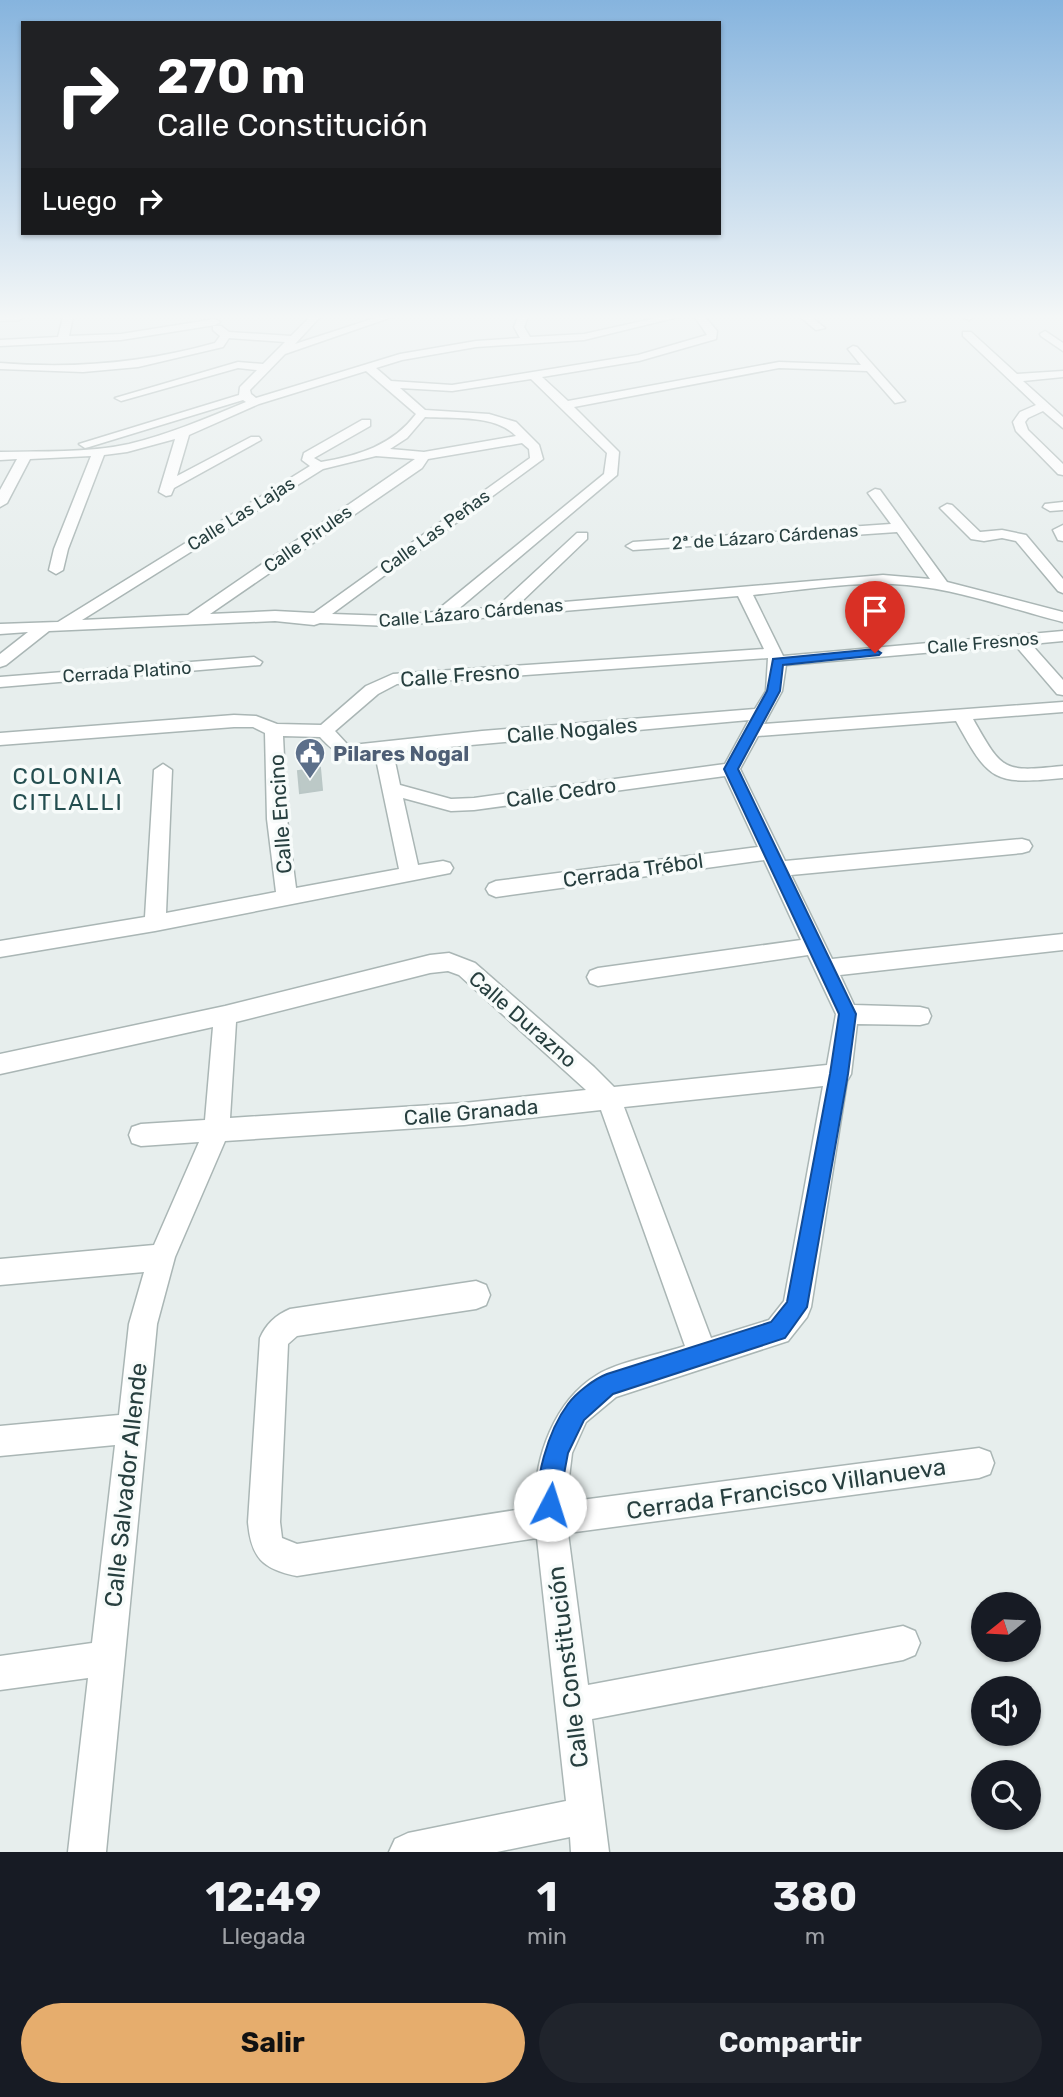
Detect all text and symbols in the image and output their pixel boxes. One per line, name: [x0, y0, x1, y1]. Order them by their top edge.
text: 270 m: [157, 47, 306, 105]
icon: right: [42, 49, 133, 140]
text: Calle Constitución: [157, 106, 428, 144]
icon: right: [131, 182, 169, 220]
text: Luego: [42, 186, 117, 217]
street label: Calle Las Lajas: [183, 472, 299, 556]
street label: Calle Las Peñas: [376, 485, 494, 579]
street label: Calle Pirules: [260, 501, 356, 577]
street label: 2ª de Lázaro Cárdenas: [671, 520, 859, 554]
pin: [845, 581, 905, 653]
icon: arrive: [856, 592, 894, 630]
street label: Calle Lázaro Cárdenas: [378, 594, 564, 632]
street label: Calle Fresnos: [926, 627, 1040, 659]
street label: Cerrada Platino: [62, 657, 192, 687]
street label: Calle Fresno: [399, 658, 521, 692]
street label: Calle Nogales: [506, 712, 638, 748]
public building icon: Pilares Nogal: [293, 736, 327, 780]
place label: Pilares Nogal: [333, 741, 469, 766]
street label: Calle Encino: [263, 753, 297, 875]
district label: COLONIA CITLALLI: [12, 762, 124, 816]
street label: Calle Cedro: [504, 772, 618, 812]
street label: Cerrada Trébol: [561, 848, 705, 892]
street label: Calle Durazno: [464, 965, 582, 1073]
street label: Calle Granada: [403, 1094, 539, 1130]
street label: Calle Salvador Allende: [99, 1361, 153, 1609]
street label: Cerrada Francisco Villanueva: [624, 1453, 948, 1525]
position arrow: [513, 1468, 587, 1542]
street label: Calle Constitución: [542, 1564, 594, 1770]
north arrow: [971, 1592, 1041, 1662]
map controls: [971, 1592, 1041, 1830]
button: sound: [971, 1676, 1041, 1746]
button: search: [971, 1760, 1041, 1830]
text: 12:49: [206, 1872, 322, 1922]
text: 1: [537, 1872, 558, 1922]
text: 380: [773, 1872, 857, 1922]
text: Llegada: [221, 1922, 306, 1950]
text: min: [527, 1922, 567, 1950]
text: m: [805, 1922, 825, 1950]
button: Salir: [21, 2003, 525, 2083]
button: Compartir: [539, 2003, 1042, 2083]

